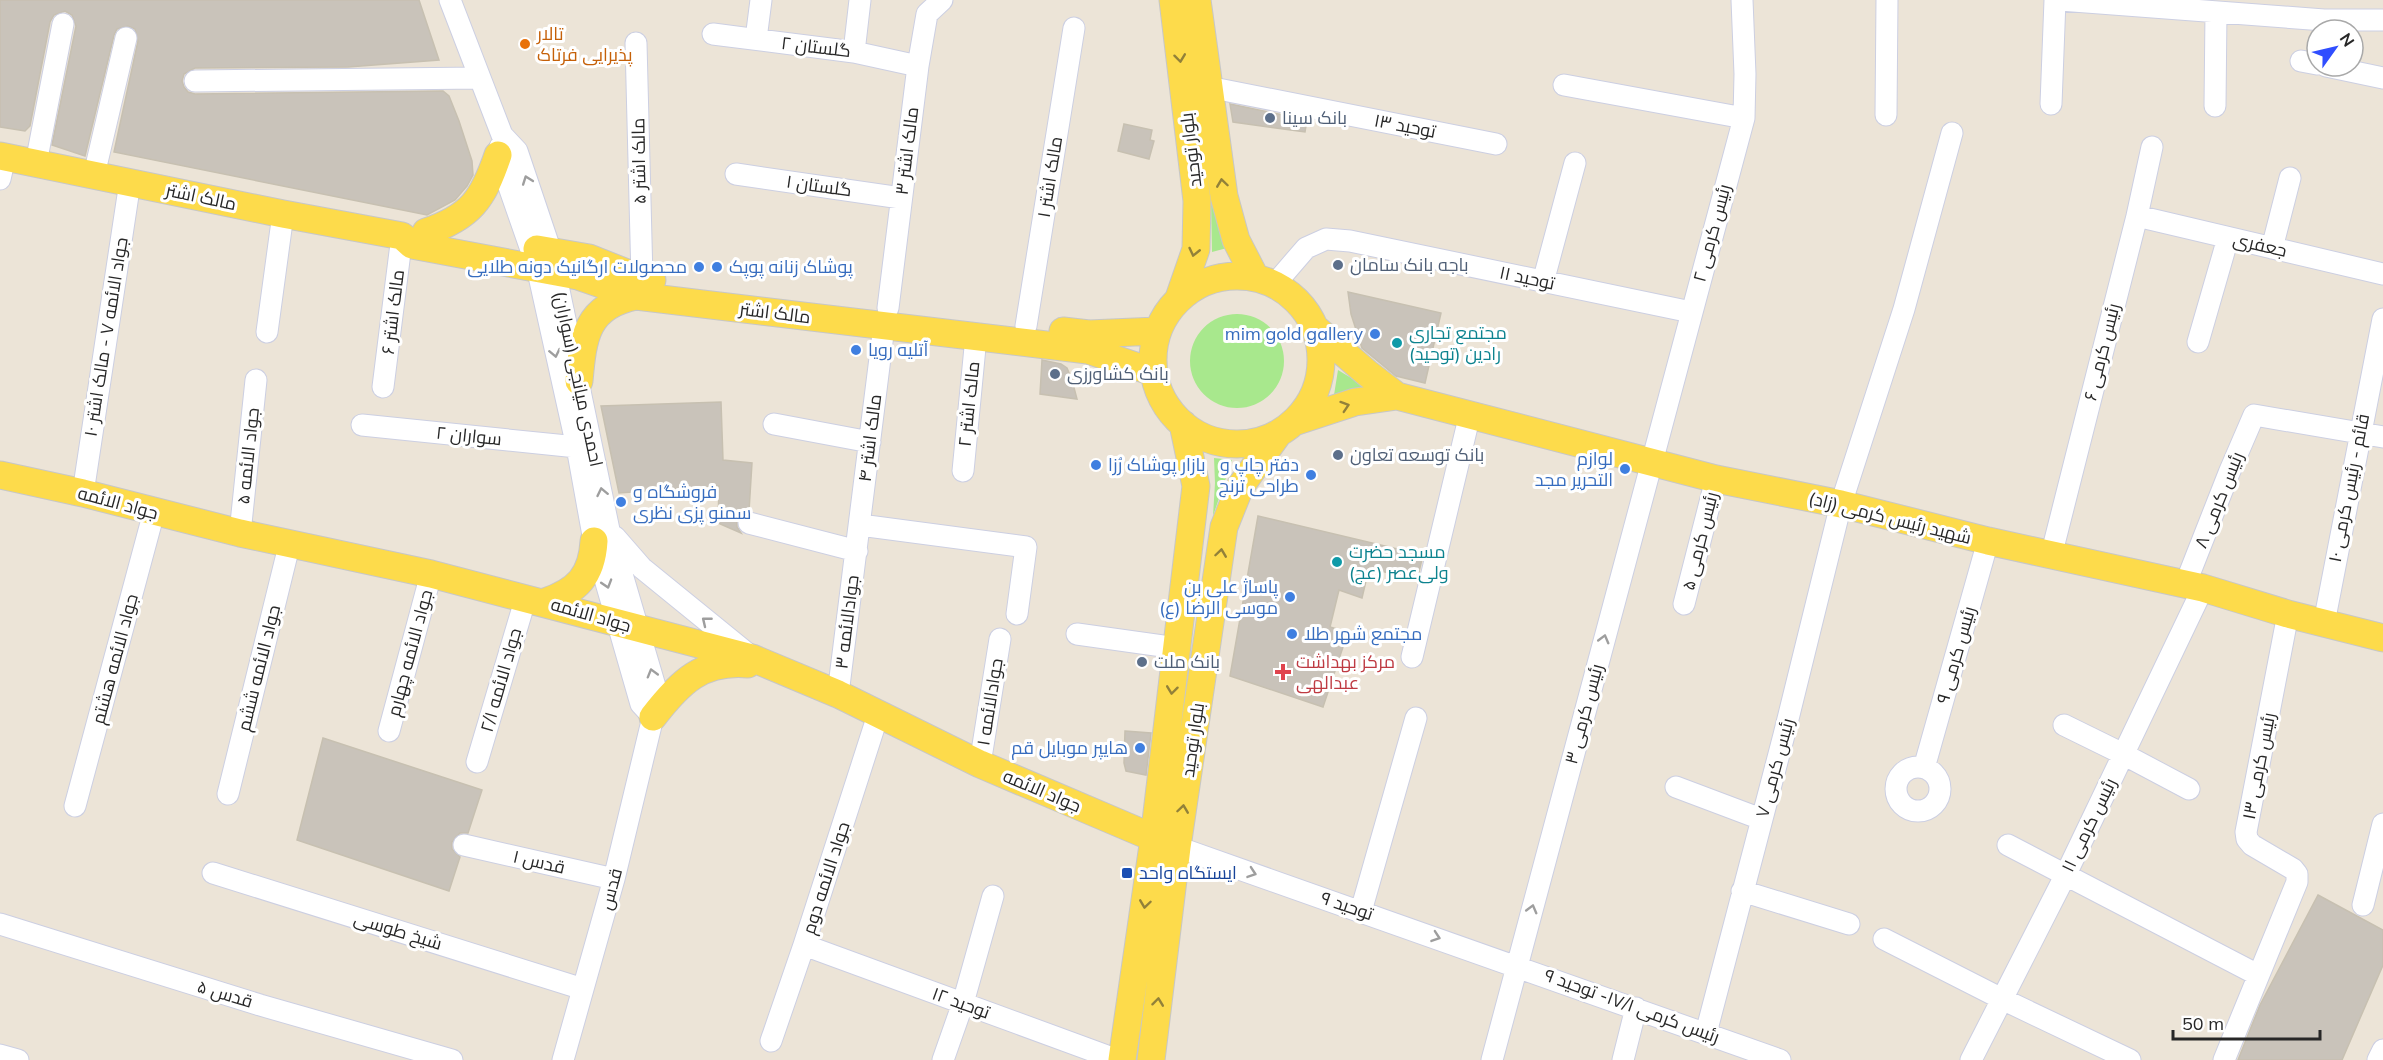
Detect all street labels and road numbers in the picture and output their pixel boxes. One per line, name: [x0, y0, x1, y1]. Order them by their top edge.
street label: گلستان ۲: [780, 31, 852, 62]
street label: مالک اشتر ۳: [890, 106, 923, 196]
street label: توحید ۱۳: [1372, 108, 1438, 143]
street label: بلوار توحید: [1175, 111, 1206, 189]
street label: مالک اشتر ۵: [626, 118, 651, 204]
street label: مالک اشتر ۱: [1032, 135, 1067, 219]
street label: گلستان ۱: [785, 170, 853, 201]
street label: مالک اشتر: [163, 178, 239, 215]
street label: رئیس کرمی ۲: [1687, 181, 1736, 284]
street label: جعفری: [2231, 227, 2289, 262]
street label: جواد الائمه ۷ - مالک اشتر ۱۰: [78, 235, 133, 438]
street label: توحید ۱۱: [1497, 260, 1557, 295]
street label: مالک اشتر ۶: [376, 268, 409, 356]
street label: احمدی میانجی (سواران): [549, 289, 608, 469]
street label: مالک اشتر: [737, 297, 812, 328]
street label: رئیس کرمی ۶: [2078, 301, 2125, 403]
street label: مالک اشتر ۲: [953, 360, 984, 448]
street label: مالک اشتر ۴: [853, 393, 886, 483]
street label: جواد الائمه ۵: [231, 407, 264, 505]
street label: قائم - رئیس کرمی ۱۰: [2323, 412, 2375, 564]
street label: سواران ۲: [435, 421, 503, 450]
street label: رئیس کرمی ۸: [2189, 448, 2248, 551]
street label: جواد الائمه: [75, 481, 161, 524]
street label: شهید رئیس کرمی (زاد): [1806, 486, 1974, 549]
street label: رئیس کرمی ۵: [1676, 489, 1723, 592]
street label: جوادالائمه ۳: [829, 574, 864, 670]
street label: جواد الائمه چهارم: [382, 587, 438, 719]
street label: جواد الائمه هشتم: [86, 591, 144, 727]
street label: جواد الائمه: [548, 592, 634, 637]
street label: جواد الائمه ششم: [232, 602, 286, 734]
street label: رئیس کرمی ۹: [1931, 604, 1980, 706]
street label: جواد الائمه ۲/۱: [475, 625, 526, 735]
street label: جوادالائمه ۱: [971, 657, 1008, 747]
street label: رئیس کرمی ۳: [1559, 661, 1608, 767]
street label: بلوار توحید: [1176, 701, 1209, 779]
street label: رئیس کرمی ۱۳: [2237, 710, 2280, 821]
street label: رئیس کرمی ۷: [1750, 716, 1799, 820]
street label: جواد الائمه: [1000, 764, 1085, 817]
street label: رئیس کرمی ۱۱: [2056, 774, 2121, 876]
street label: جواد الائمه دوم: [797, 819, 855, 937]
street label: قدس ۱: [511, 844, 567, 879]
street label: قدس: [594, 865, 627, 912]
street label: توحید ۹: [1318, 886, 1377, 925]
street label: شیخ طوسی: [351, 906, 445, 956]
street label: رئیس کرمی ۱۷/۱- توحید ۹: [1541, 963, 1723, 1048]
street label: قدس ۵: [195, 974, 256, 1013]
street label: توحید ۱۲: [929, 981, 993, 1024]

